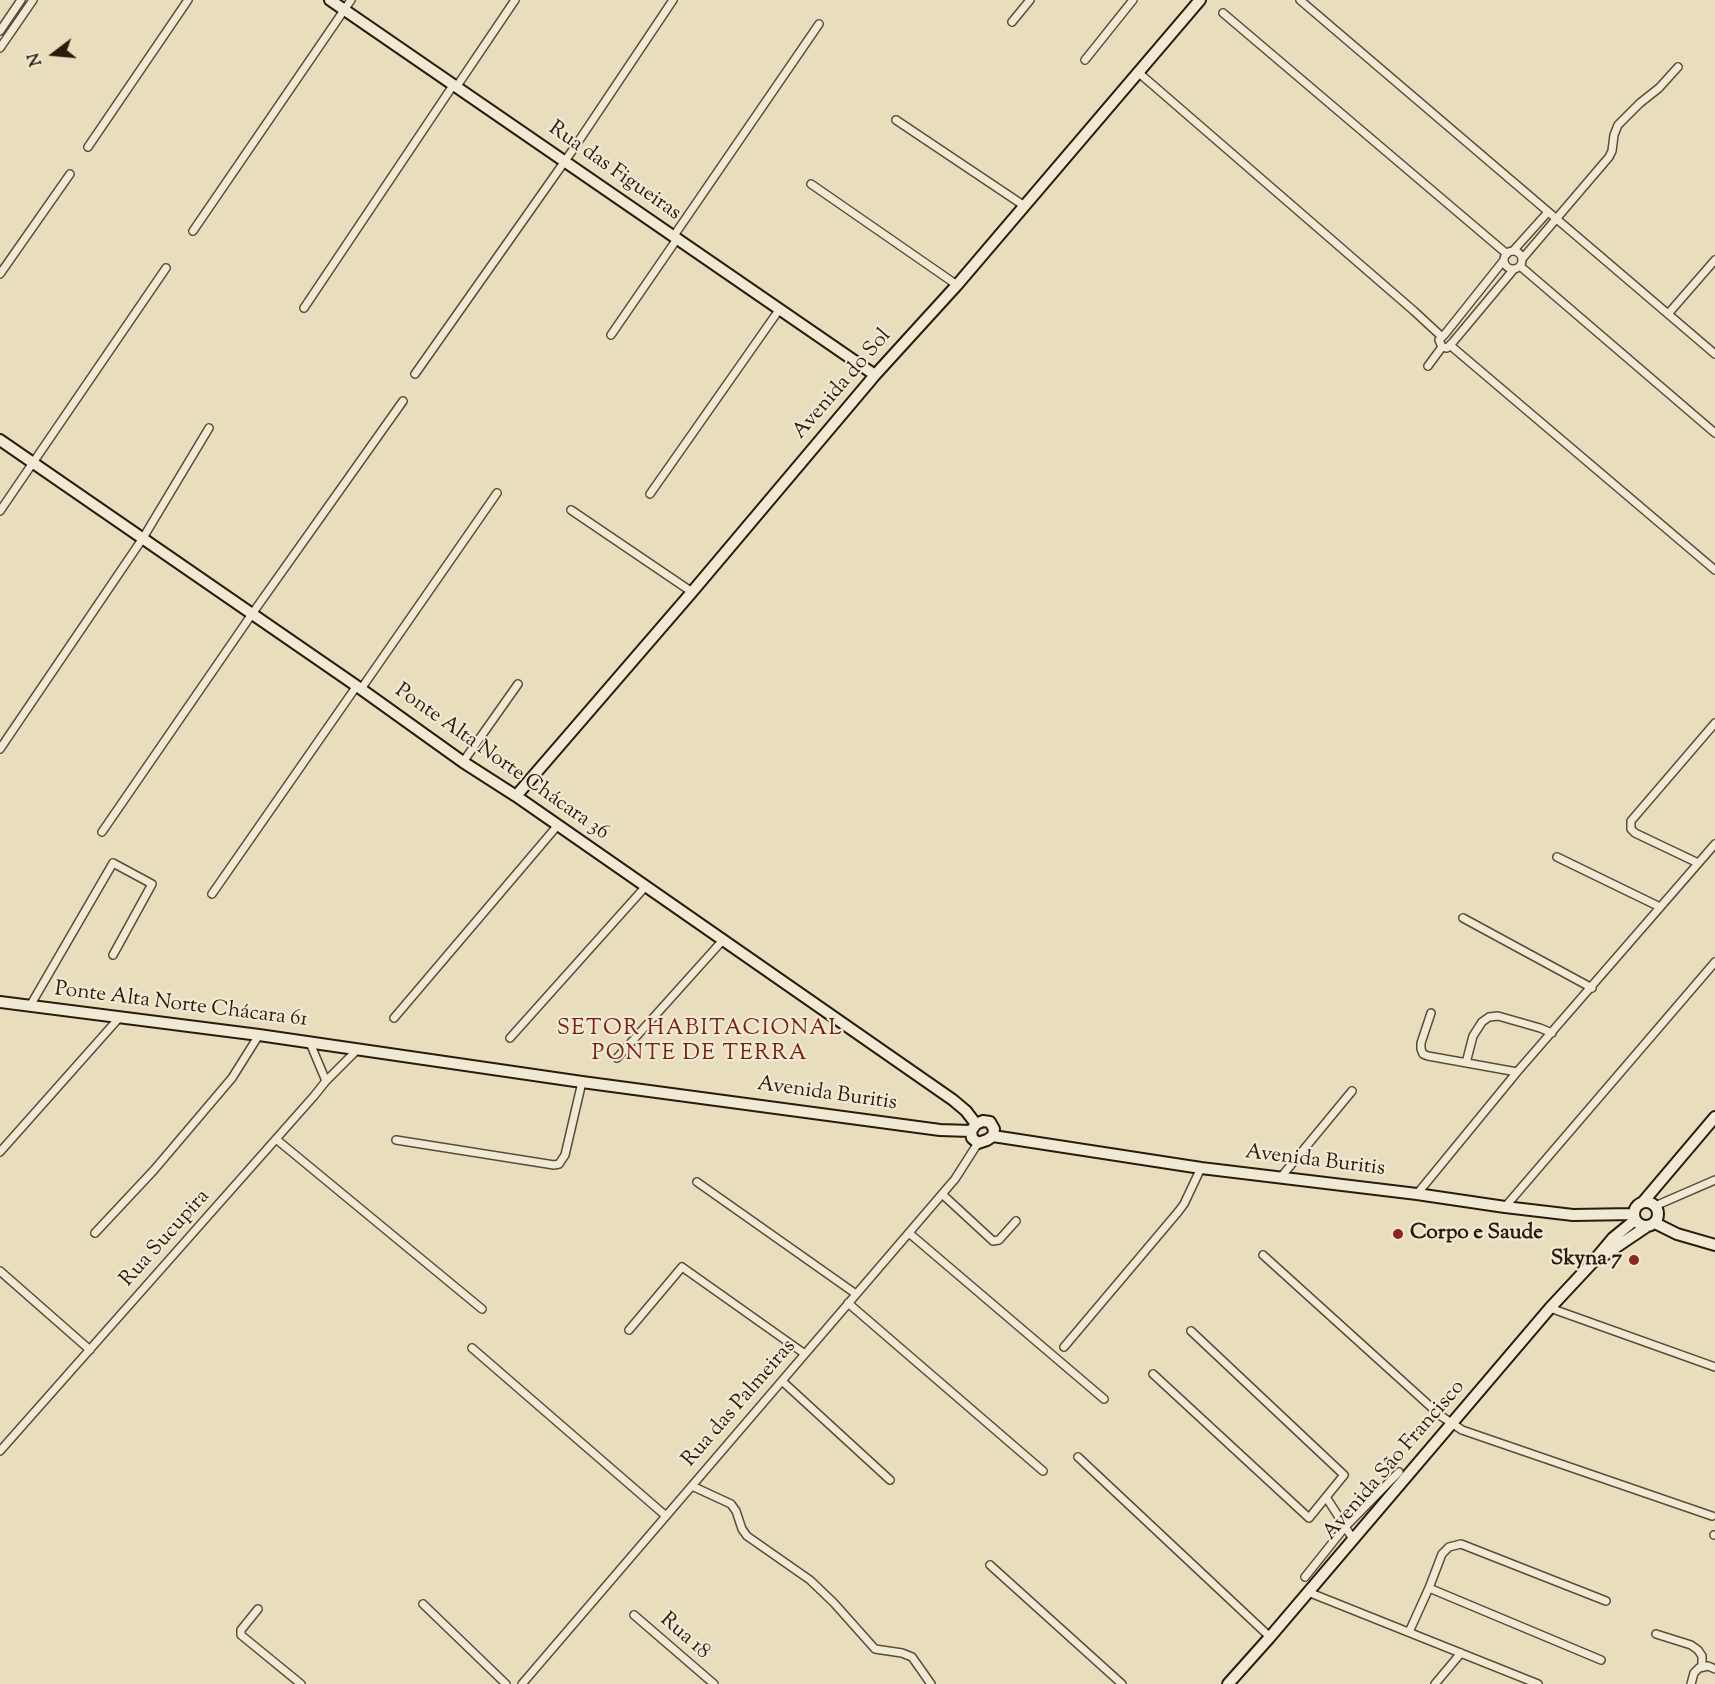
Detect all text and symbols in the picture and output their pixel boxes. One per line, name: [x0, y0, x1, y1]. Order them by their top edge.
north arrow: [24, 24, 84, 84]
text: N: [23, 50, 49, 68]
street label: Rua das Figueiras: [543, 117, 685, 227]
street label: Avenida do Sol: [788, 325, 898, 445]
street label: Ponte Alta Norte Chácara 36: [389, 679, 613, 847]
street label: Ponte Alta Norte Chácara 61: [53, 978, 309, 1034]
district label: SETOR HABITACIONAL PONTE DE TERRA: [557, 1017, 843, 1068]
street label: Avenida Buritis: [756, 1073, 898, 1117]
street label: Avenida Buritis: [1244, 1141, 1386, 1183]
street label: Rua Sucupira: [116, 1185, 216, 1293]
place label: Corpo e Saude: [1410, 1221, 1543, 1247]
marker: Corpo e Saude: [1391, 1227, 1405, 1241]
place label: Skyna 7: [1551, 1247, 1622, 1273]
marker: Skyna 7: [1627, 1253, 1641, 1267]
street label: Rua das Palmeiras: [678, 1335, 802, 1473]
street label: Avenida São Francisco: [1319, 1376, 1471, 1546]
street label: Rua 18: [654, 1608, 714, 1666]

